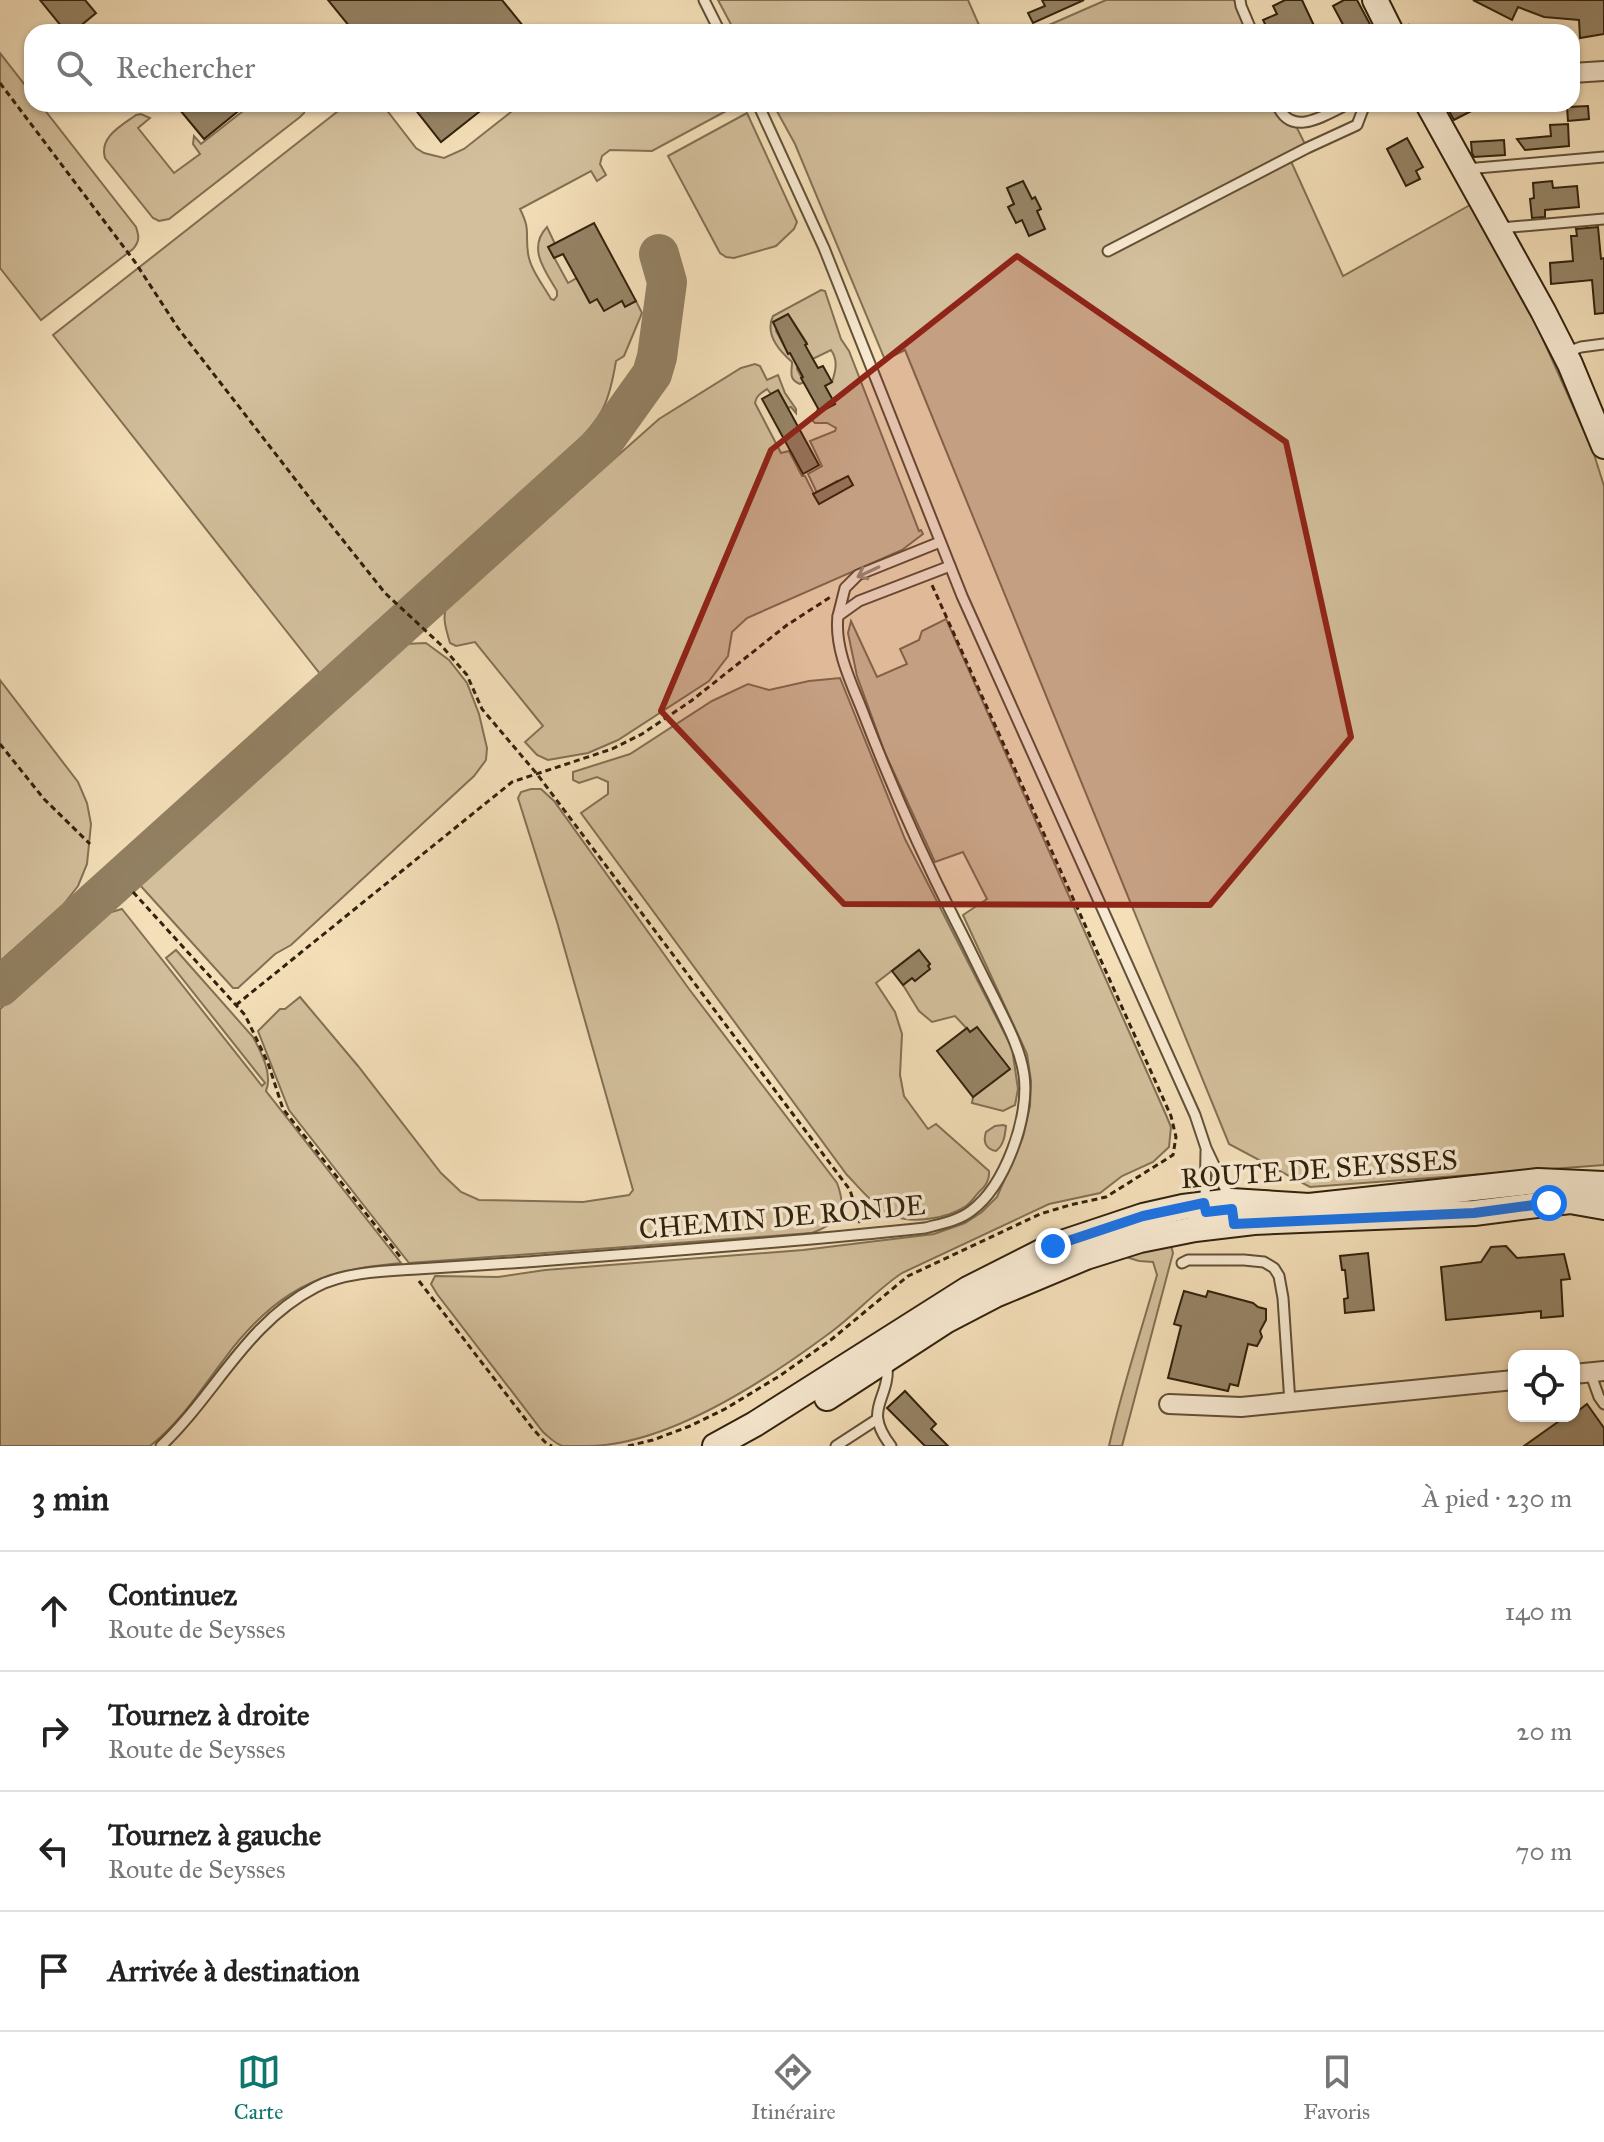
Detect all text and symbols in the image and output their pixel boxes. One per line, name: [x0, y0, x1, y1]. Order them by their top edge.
search box: [24, 24, 1580, 112]
icon: search: [52, 46, 96, 90]
text: Rechercher: [116, 50, 255, 86]
one-way arrow: [857, 565, 881, 580]
street label: ROUTE DE SEYSSES: [1179, 1142, 1459, 1196]
route start: [1531, 1185, 1567, 1221]
street label: CHEMIN DE RONDE: [637, 1187, 927, 1247]
route end: [1035, 1228, 1071, 1264]
map controls: [1508, 1350, 1580, 1422]
button: locate: [1508, 1350, 1580, 1422]
text: 3 min: [32, 1478, 109, 1519]
text: À pied · 230 m: [1422, 1482, 1572, 1514]
text: Continuez: [108, 1577, 237, 1613]
icon: ahead: [32, 1589, 76, 1633]
text: 140 m: [1505, 1595, 1572, 1627]
text: Route de Seysses: [108, 1613, 285, 1645]
text: Tournez à droite: [108, 1697, 310, 1733]
icon: right: [32, 1709, 76, 1753]
text: 20 m: [1517, 1715, 1572, 1747]
text: Route de Seysses: [108, 1733, 285, 1765]
text: Tournez à gauche: [108, 1817, 321, 1853]
icon: left: [32, 1829, 76, 1873]
text: 70 m: [1516, 1835, 1572, 1867]
text: Route de Seysses: [108, 1853, 285, 1885]
icon: arrive: [32, 1949, 76, 1993]
text: Arrivée à destination: [108, 1953, 360, 1989]
tab: Carte: [234, 2050, 283, 2125]
tab: Itinéraire: [751, 2050, 836, 2125]
tab: Favoris: [1303, 2050, 1370, 2125]

